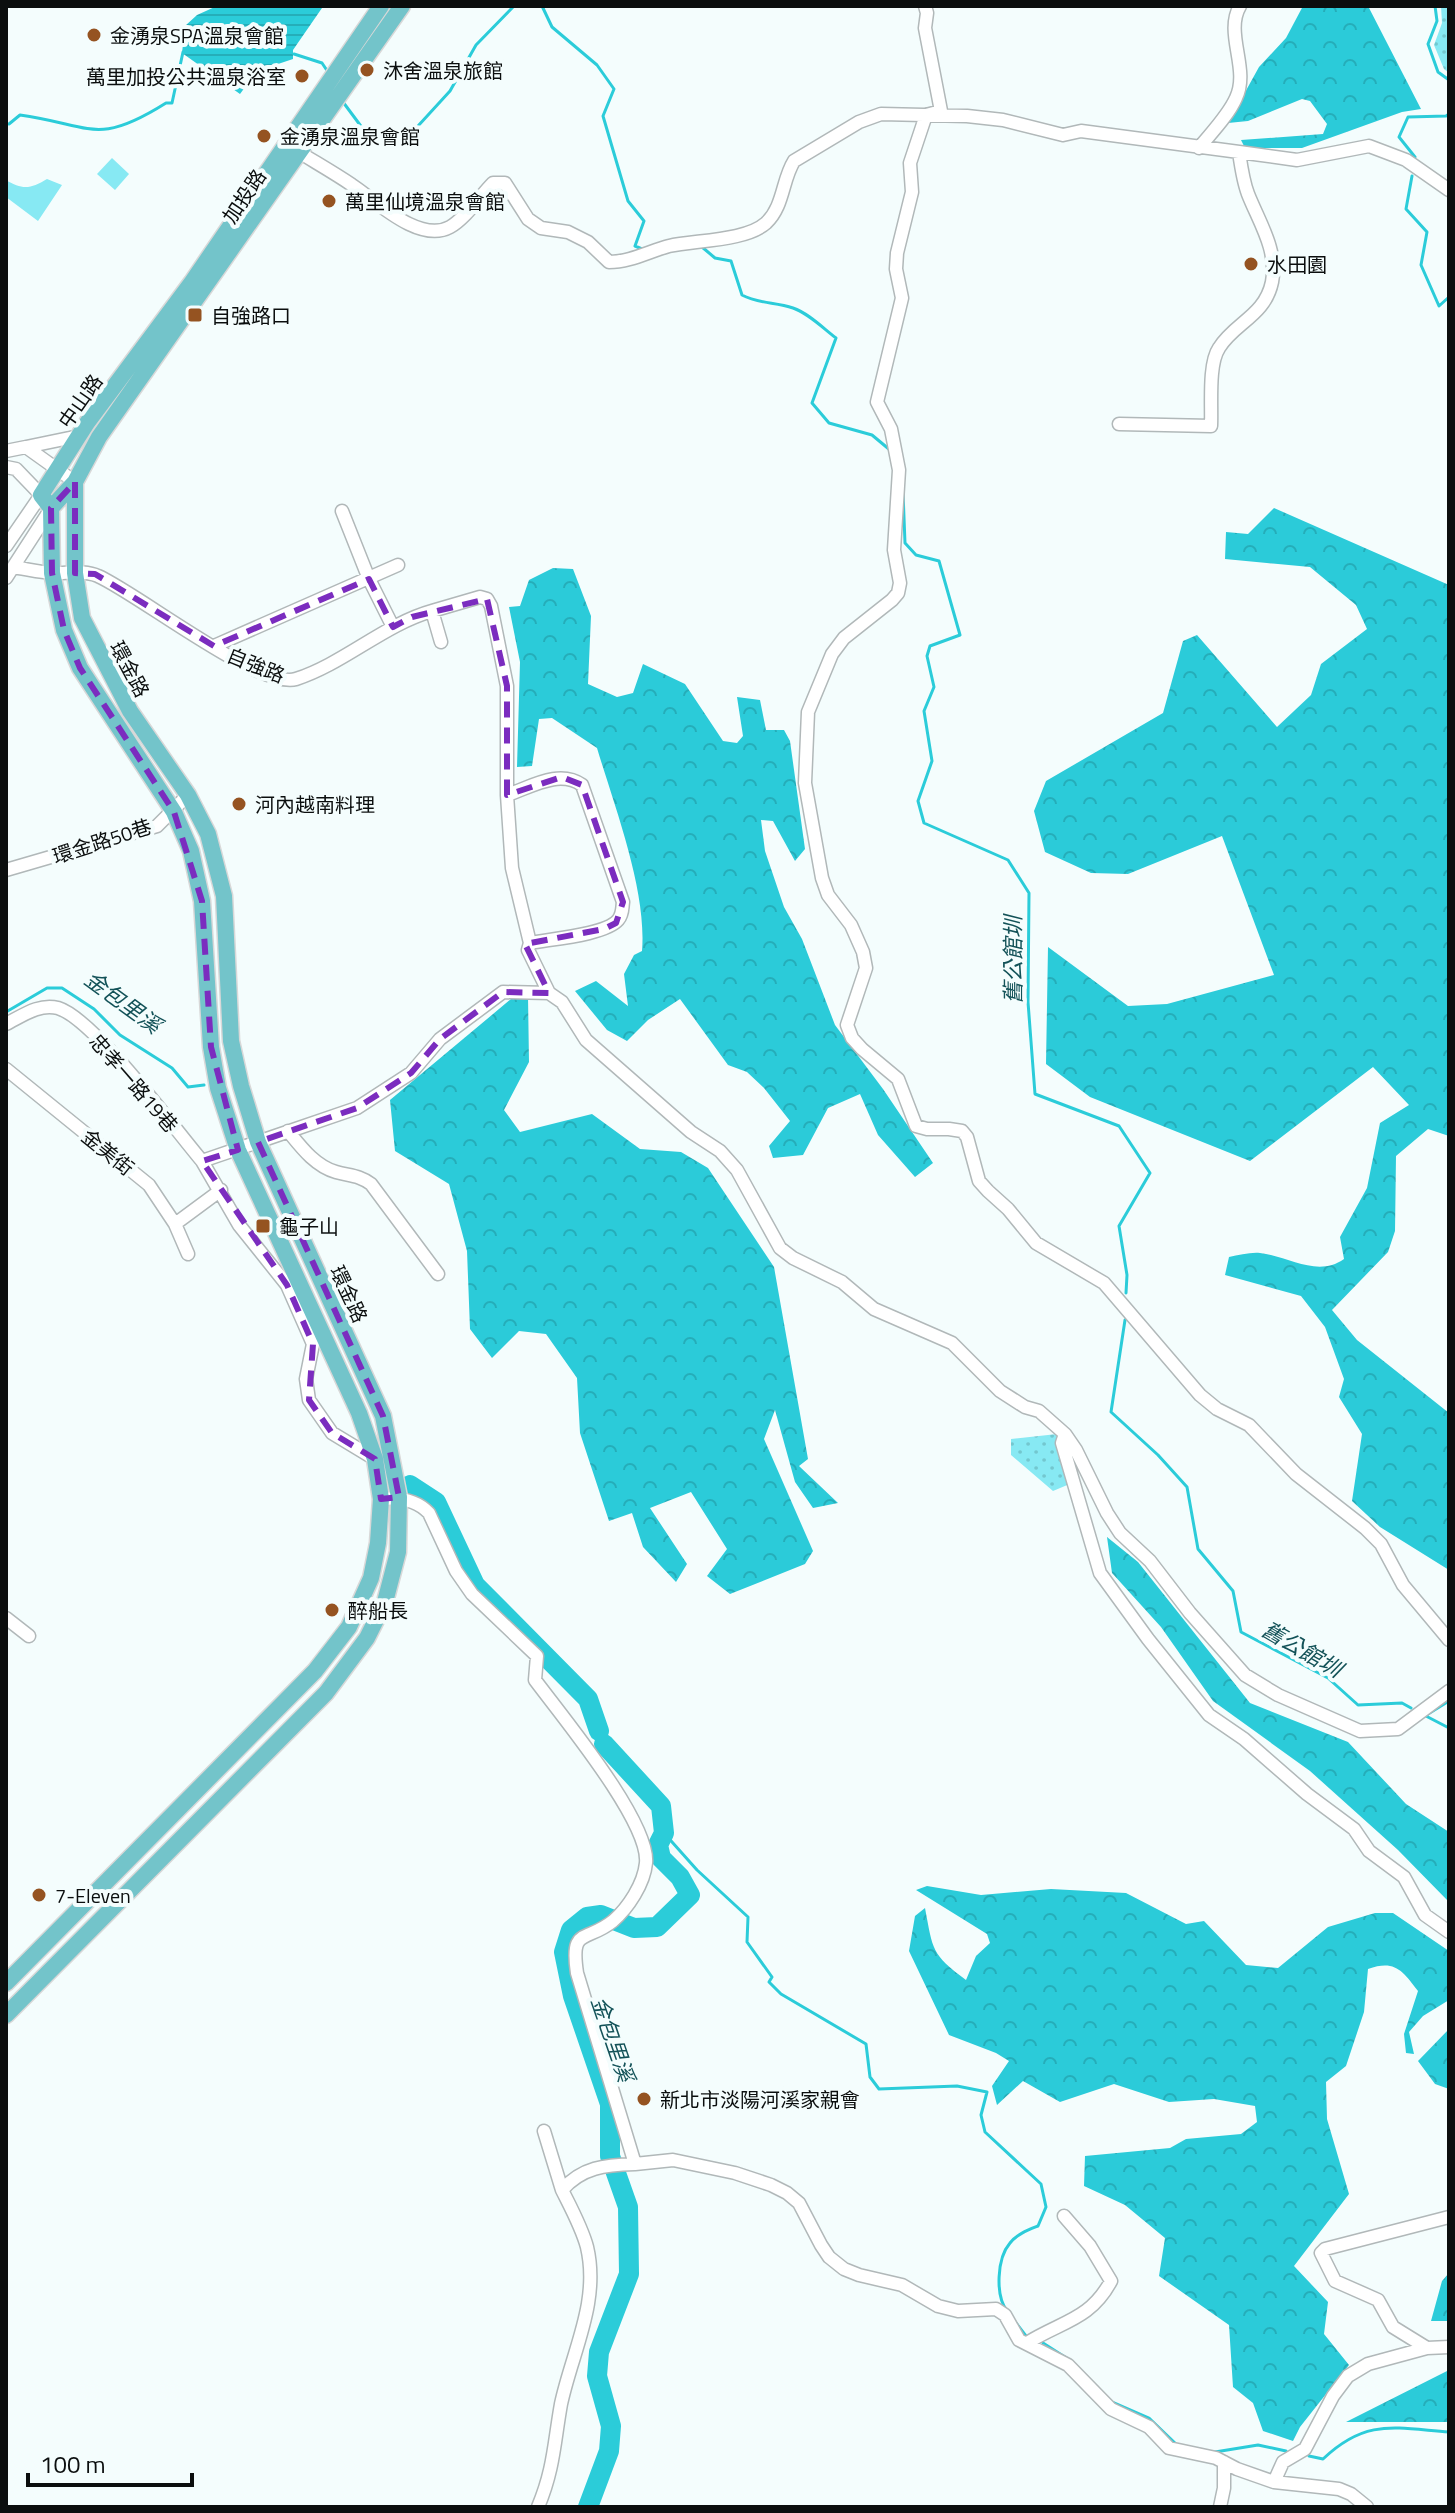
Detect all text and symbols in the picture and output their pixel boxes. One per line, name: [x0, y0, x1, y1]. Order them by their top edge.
place label: 金湧泉SPA溫泉會館: [110, 20, 284, 51]
marker: 金湧泉SPA溫泉會館: [85, 26, 103, 44]
place label: 沐舍溫泉旅館: [383, 55, 503, 86]
place label: 萬里加投公共溫泉浴室: [86, 61, 286, 92]
marker: 沐舍溫泉旅館: [358, 61, 376, 79]
marker: 萬里加投公共溫泉浴室: [293, 67, 311, 85]
place label: 金湧泉溫泉會館: [280, 121, 420, 152]
marker: 金湧泉溫泉會館: [255, 127, 273, 145]
street label: 加投路: [214, 162, 274, 230]
place label: 萬里仙境溫泉會館: [345, 186, 505, 217]
marker: 萬里仙境溫泉會館: [320, 192, 338, 210]
place label: 水田園: [1267, 249, 1327, 280]
marker: 水田園: [1242, 255, 1260, 273]
place label: 自強路口: [211, 300, 291, 331]
marker: 自強路口: [186, 306, 204, 324]
street label: 中山路: [50, 368, 110, 434]
street label: 環金路: [102, 635, 158, 703]
street label: 自強路: [222, 639, 290, 691]
place label: 河內越南料理: [255, 789, 375, 820]
marker: 河內越南料理: [230, 795, 248, 813]
street label: 環金路50巷: [49, 810, 155, 872]
water label: 舊公館圳: [996, 913, 1030, 1004]
water label: 金包里溪: [77, 962, 171, 1043]
street label: 忠孝一路19巷: [82, 1027, 186, 1139]
street label: 金美街: [75, 1121, 141, 1183]
place label: 龜子山: [279, 1211, 339, 1242]
marker: 龜子山: [254, 1217, 272, 1235]
street label: 環金路: [322, 1260, 376, 1328]
place label: 醉船長: [348, 1595, 408, 1626]
marker: 醉船長: [323, 1601, 341, 1619]
water label: 舊公館圳: [1255, 1612, 1351, 1687]
place label: 7-Eleven: [55, 1880, 131, 1911]
marker: 7-Eleven: [30, 1886, 48, 1904]
water label: 金包里溪: [583, 1992, 644, 2089]
place label: 新北市淡陽河溪家親會: [660, 2084, 860, 2115]
marker: 新北市淡陽河溪家親會: [635, 2090, 653, 2108]
scale bar: [28, 2437, 192, 2487]
text: 100 m: [40, 2446, 106, 2482]

